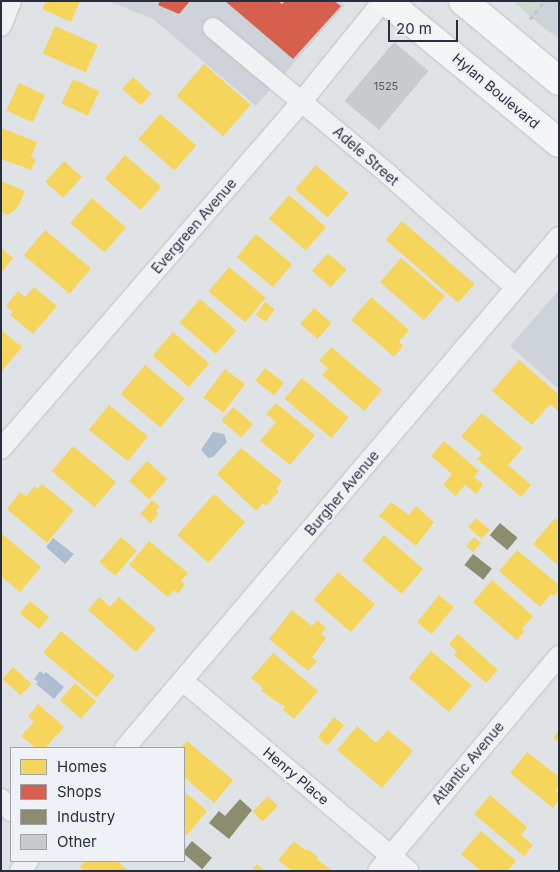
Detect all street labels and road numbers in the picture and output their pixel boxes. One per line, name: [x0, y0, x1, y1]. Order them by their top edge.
street label: Hylan Boulevard: [449, 50, 543, 132]
street label: Adele Street: [330, 123, 402, 189]
street label: Evergreen Avenue: [148, 175, 240, 277]
street label: Burgher Avenue: [302, 447, 382, 539]
street label: Atlantic Avenue: [429, 718, 507, 808]
street label: Henry Place: [260, 744, 332, 808]

